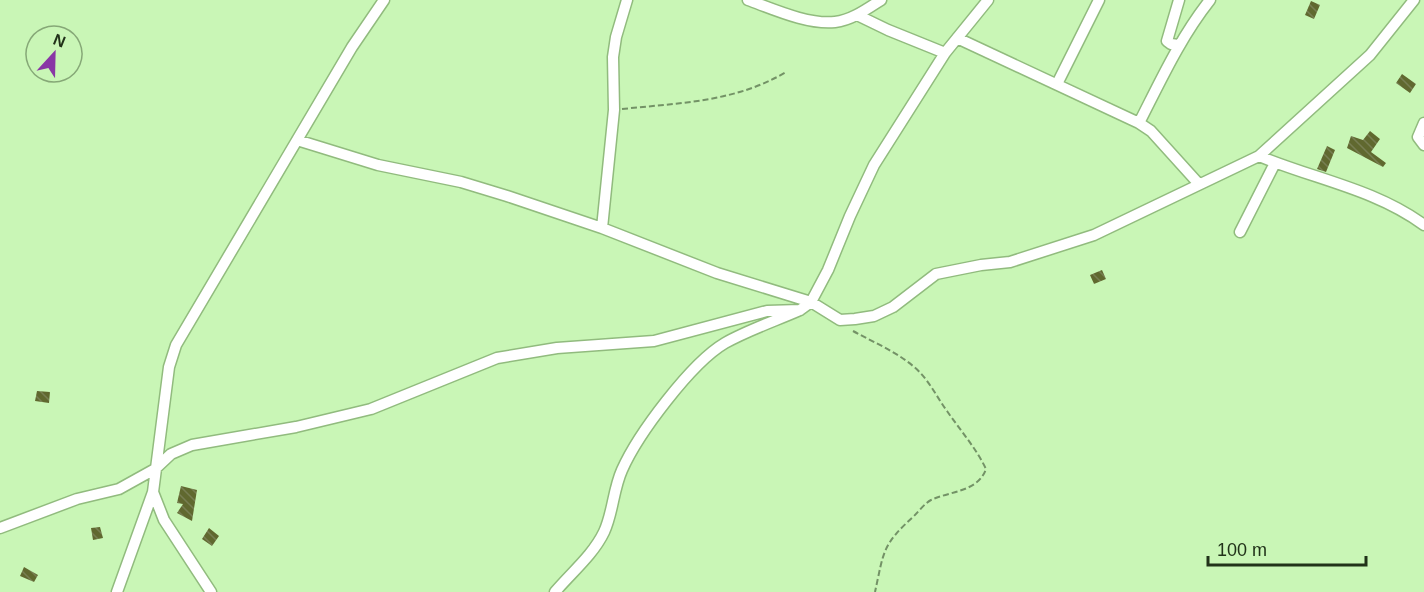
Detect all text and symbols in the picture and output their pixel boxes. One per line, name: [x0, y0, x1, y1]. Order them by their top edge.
north arrow: [24, 24, 84, 84]
text: N: [51, 31, 68, 51]
scale bar: [1208, 529, 1366, 567]
text: 100 m: [1217, 540, 1267, 560]

